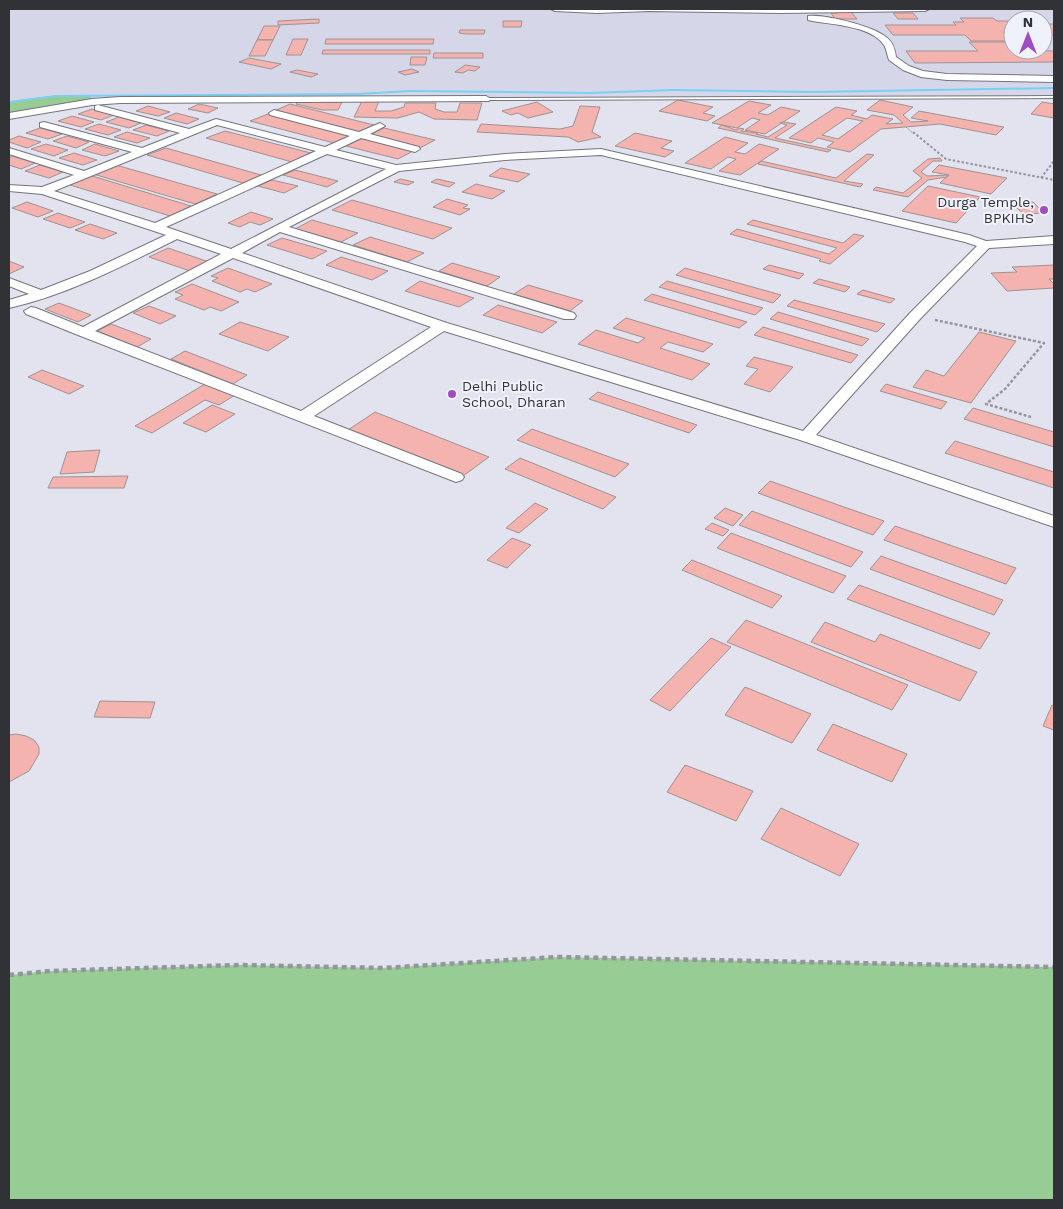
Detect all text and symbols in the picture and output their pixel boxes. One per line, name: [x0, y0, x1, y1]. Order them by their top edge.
north arrow: [1003, 10, 1053, 60]
text: N: [1023, 14, 1033, 30]
place label: Durga Temple, BPKIHS: [937, 194, 1034, 226]
marker: Durga Temple, BPKIHS: [1038, 204, 1050, 216]
place label: Delhi Public School, Dharan: [462, 378, 566, 410]
marker: Delhi Public School, Dharan: [446, 388, 458, 400]

